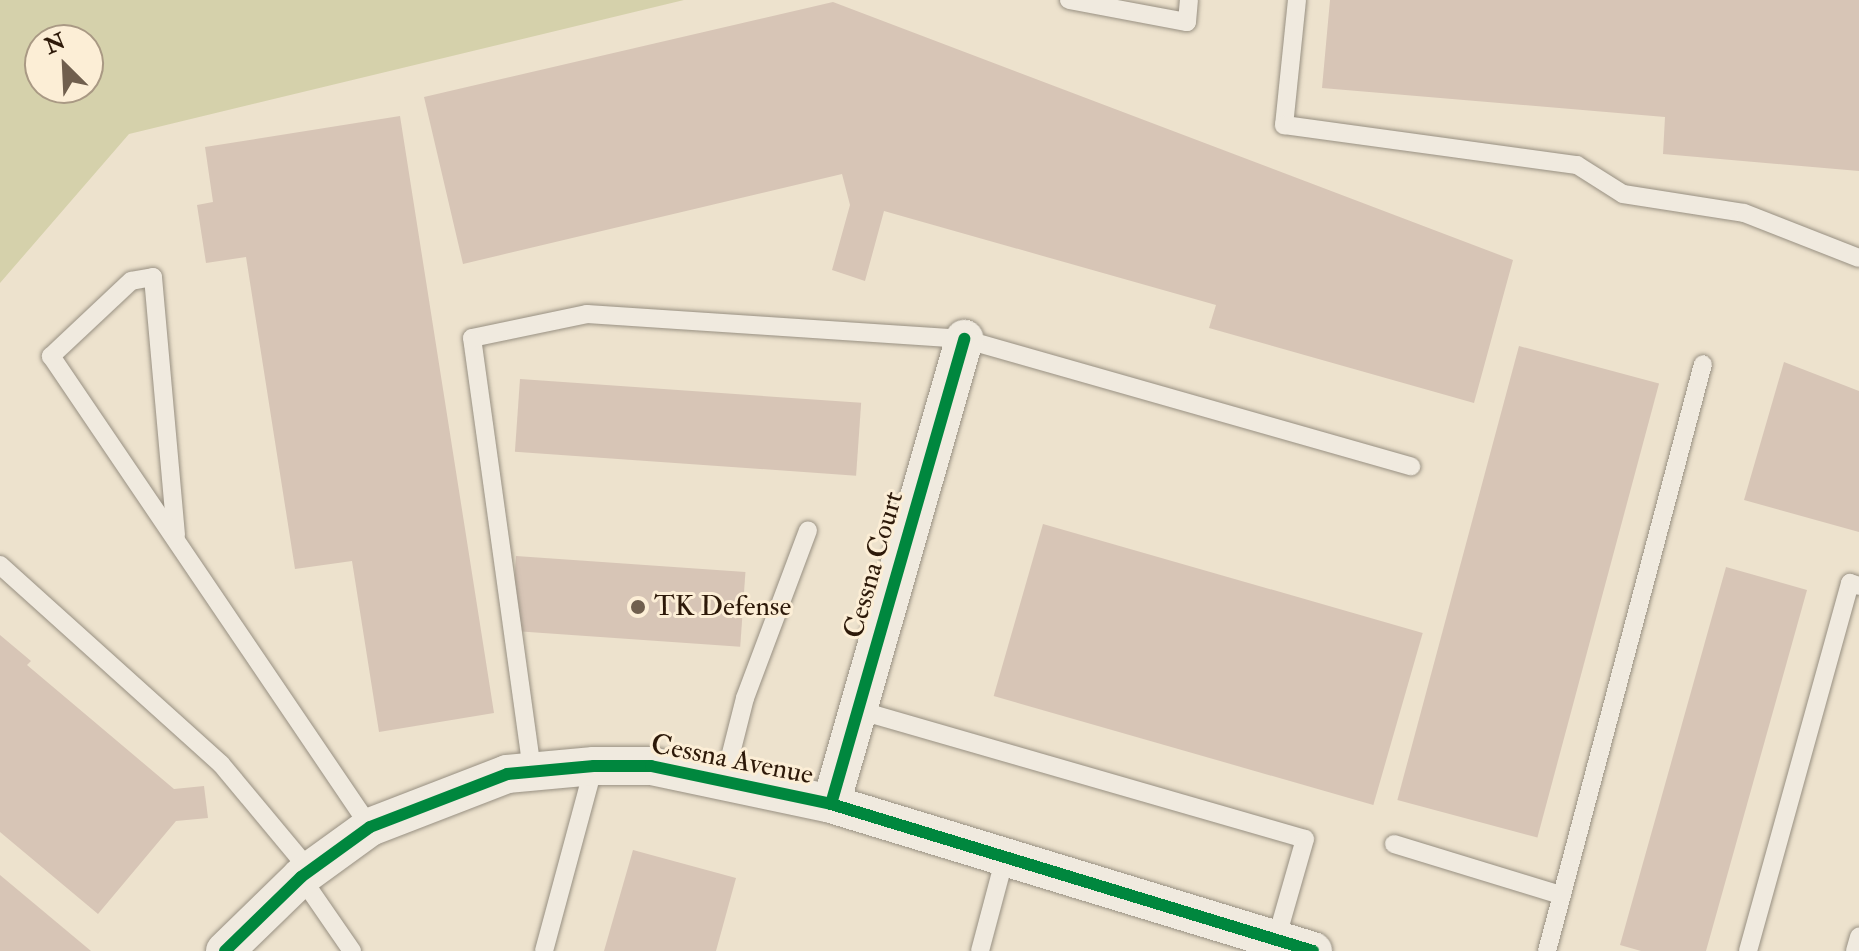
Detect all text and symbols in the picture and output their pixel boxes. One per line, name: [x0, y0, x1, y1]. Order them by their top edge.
north arrow: [24, 24, 104, 104]
text: N: [40, 27, 70, 61]
street label: Cessna Court: [837, 488, 911, 642]
place label: TK Defense: [654, 590, 791, 624]
marker: TK Defense: [629, 598, 647, 616]
street label: Cessna Avenue: [648, 728, 816, 792]

